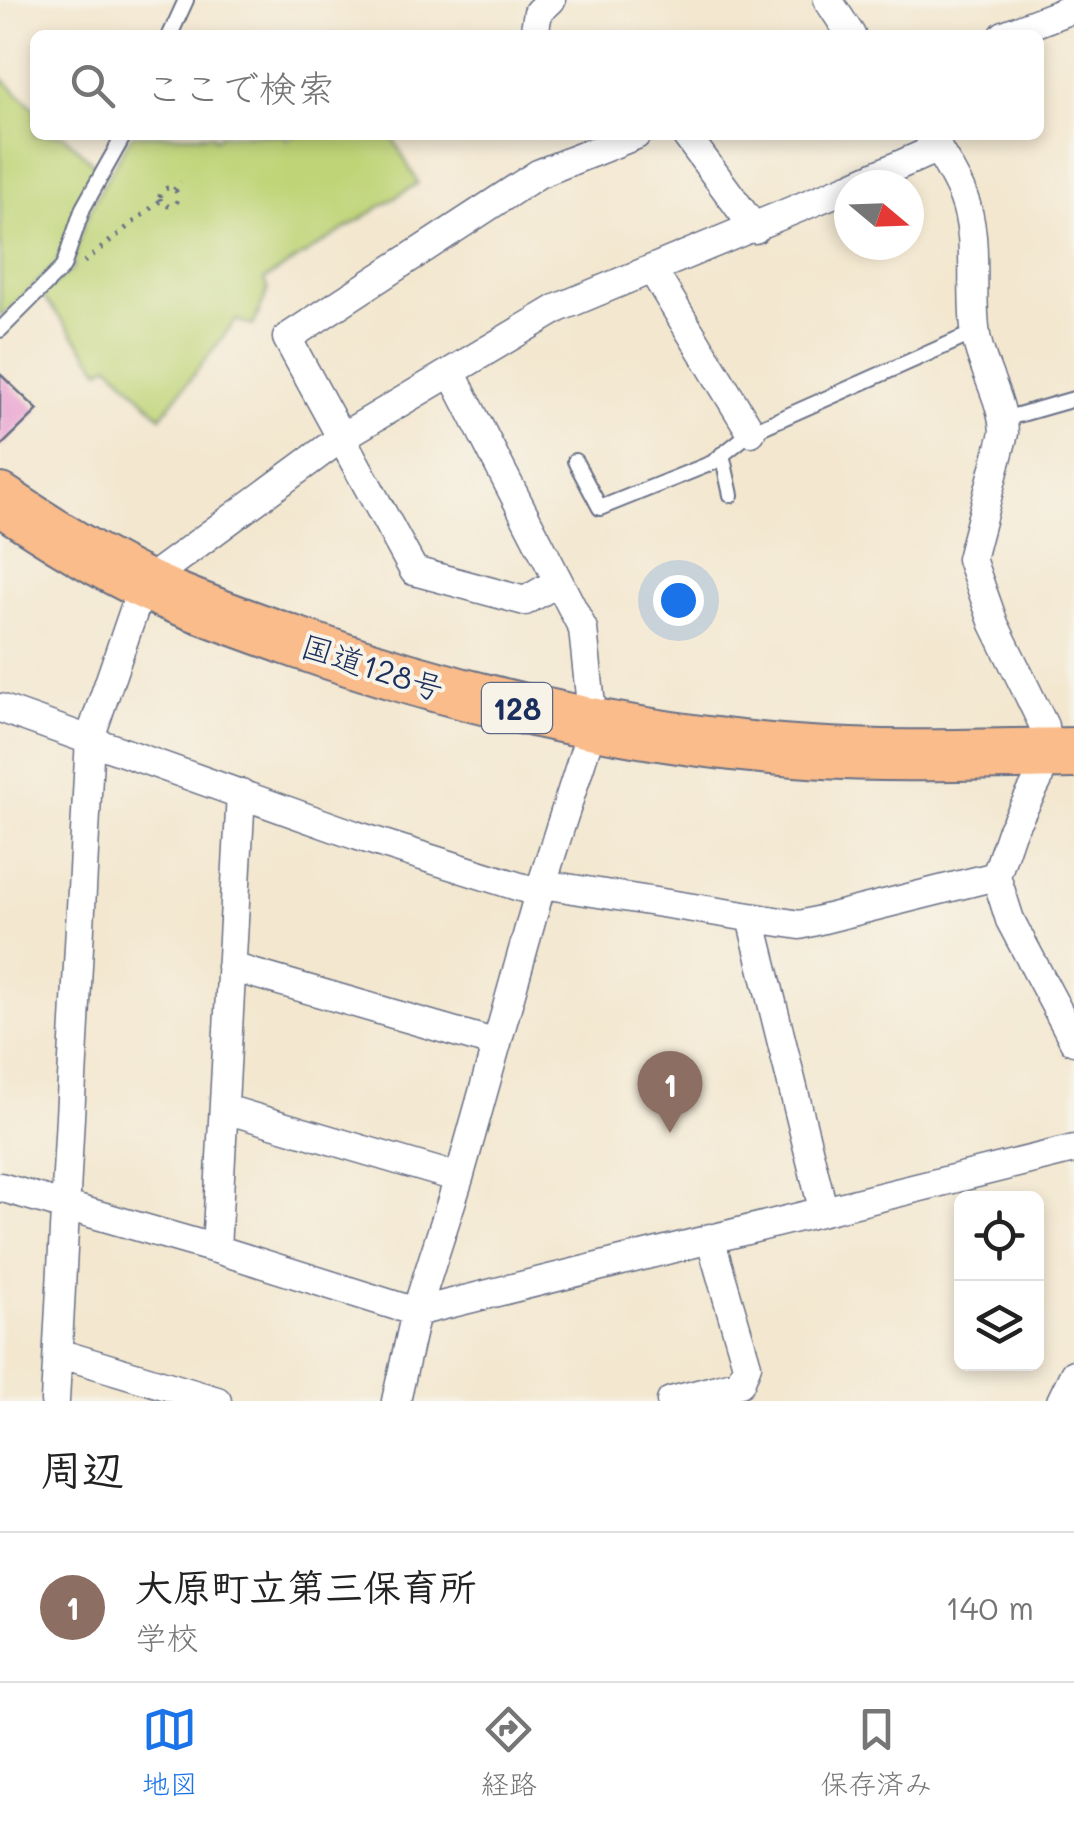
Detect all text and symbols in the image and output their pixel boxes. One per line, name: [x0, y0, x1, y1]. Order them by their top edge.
search box: [30, 30, 1044, 140]
icon: search: [65, 58, 120, 113]
text: ここで検索: [145, 62, 335, 112]
north arrow: [834, 170, 924, 260]
your location: [653, 575, 704, 626]
street label: 国道128号: [296, 623, 450, 709]
road number: 128: [482, 683, 552, 733]
pin: 1: [638, 1050, 702, 1133]
map controls: [954, 1191, 1044, 1371]
button: locate: [954, 1191, 1044, 1281]
button: layers: [954, 1281, 1044, 1371]
text: 周辺: [40, 1441, 124, 1496]
text: 大原町立第三保育所: [135, 1561, 477, 1611]
text: 1: [65, 1586, 80, 1628]
text: 140 m: [945, 1586, 1034, 1628]
text: 学校: [135, 1615, 199, 1657]
tab: 地図: [142, 1702, 198, 1802]
tab: 経路: [481, 1702, 537, 1802]
tab: 保存済み: [820, 1702, 932, 1802]

